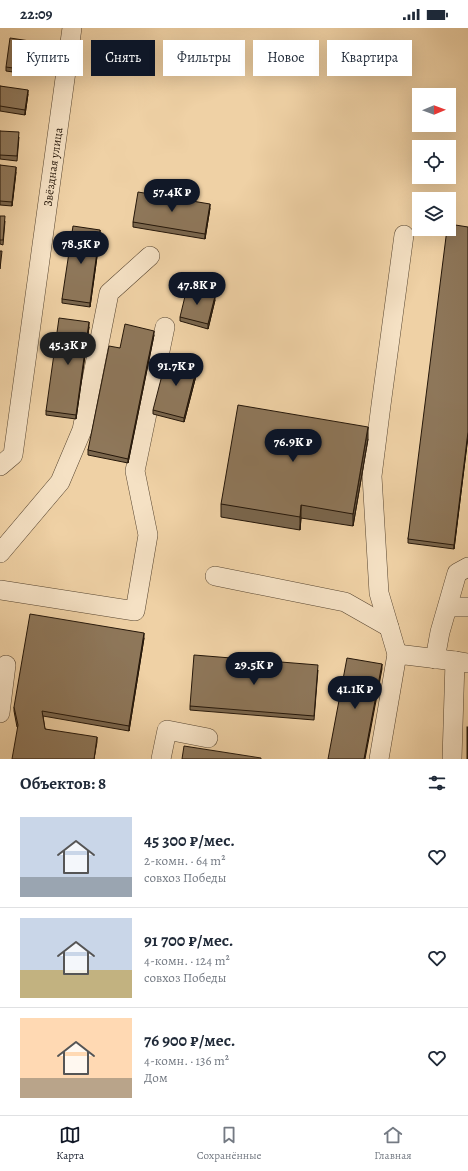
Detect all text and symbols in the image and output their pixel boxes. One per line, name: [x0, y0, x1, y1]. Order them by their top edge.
text: 22:09: [20, 4, 53, 24]
chip: Купить: [12, 40, 83, 76]
chip: Снять: [91, 40, 155, 76]
chip: Фильтры: [163, 40, 245, 76]
chip: Новое: [253, 40, 319, 76]
chip: Квартира: [327, 40, 412, 76]
north arrow: [412, 88, 456, 132]
map controls: [412, 88, 456, 236]
street label: Звёздная улица: [40, 126, 67, 208]
button: locate: [412, 140, 456, 184]
pin: 57.4K ₽: [135, 179, 209, 213]
text: 57.4K ₽: [153, 183, 191, 200]
button: layers: [412, 192, 456, 236]
pin: 78.5K ₽: [44, 231, 118, 265]
text: 78.5K ₽: [62, 235, 100, 252]
pin: 47.8K ₽: [160, 272, 234, 306]
text: 47.8K ₽: [178, 276, 216, 293]
pin: 45.3K ₽: [31, 332, 105, 366]
text: 45.3K ₽: [49, 336, 87, 353]
pin: 91.7K ₽: [139, 353, 213, 387]
text: 91.7K ₽: [157, 357, 195, 374]
pin: 76.9K ₽: [256, 429, 330, 463]
text: 76.9K ₽: [274, 433, 312, 450]
pin: 29.5K ₽: [217, 652, 291, 686]
text: 29.5K ₽: [235, 656, 273, 673]
pin: 41.1K ₽: [318, 676, 392, 710]
text: 41.1K ₽: [337, 680, 373, 697]
text: Объектов: 8: [20, 772, 106, 795]
icon: filters: [426, 772, 448, 794]
text: 45 300 ₽/мес.: [144, 829, 235, 852]
icon: home: [52, 833, 100, 881]
icon: heart: [426, 846, 448, 868]
text: 2-комн. · 64 m²: [144, 852, 225, 869]
text: совхоз Победы: [144, 869, 226, 886]
text: 91 700 ₽/мес.: [144, 929, 233, 952]
icon: home: [52, 934, 100, 982]
icon: heart: [426, 947, 448, 969]
text: 4-комн. · 124 m²: [144, 952, 230, 969]
text: совхоз Победы: [144, 969, 226, 986]
text: 76 900 ₽/мес.: [144, 1029, 235, 1052]
icon: home: [52, 1034, 100, 1082]
icon: heart: [426, 1047, 448, 1069]
text: 4-комн. · 136 m²: [144, 1052, 229, 1069]
text: Дом: [144, 1069, 168, 1086]
tab: Карта: [56, 1124, 84, 1163]
tab: Сохранённые: [197, 1124, 262, 1163]
tab: Главная: [374, 1124, 412, 1163]

